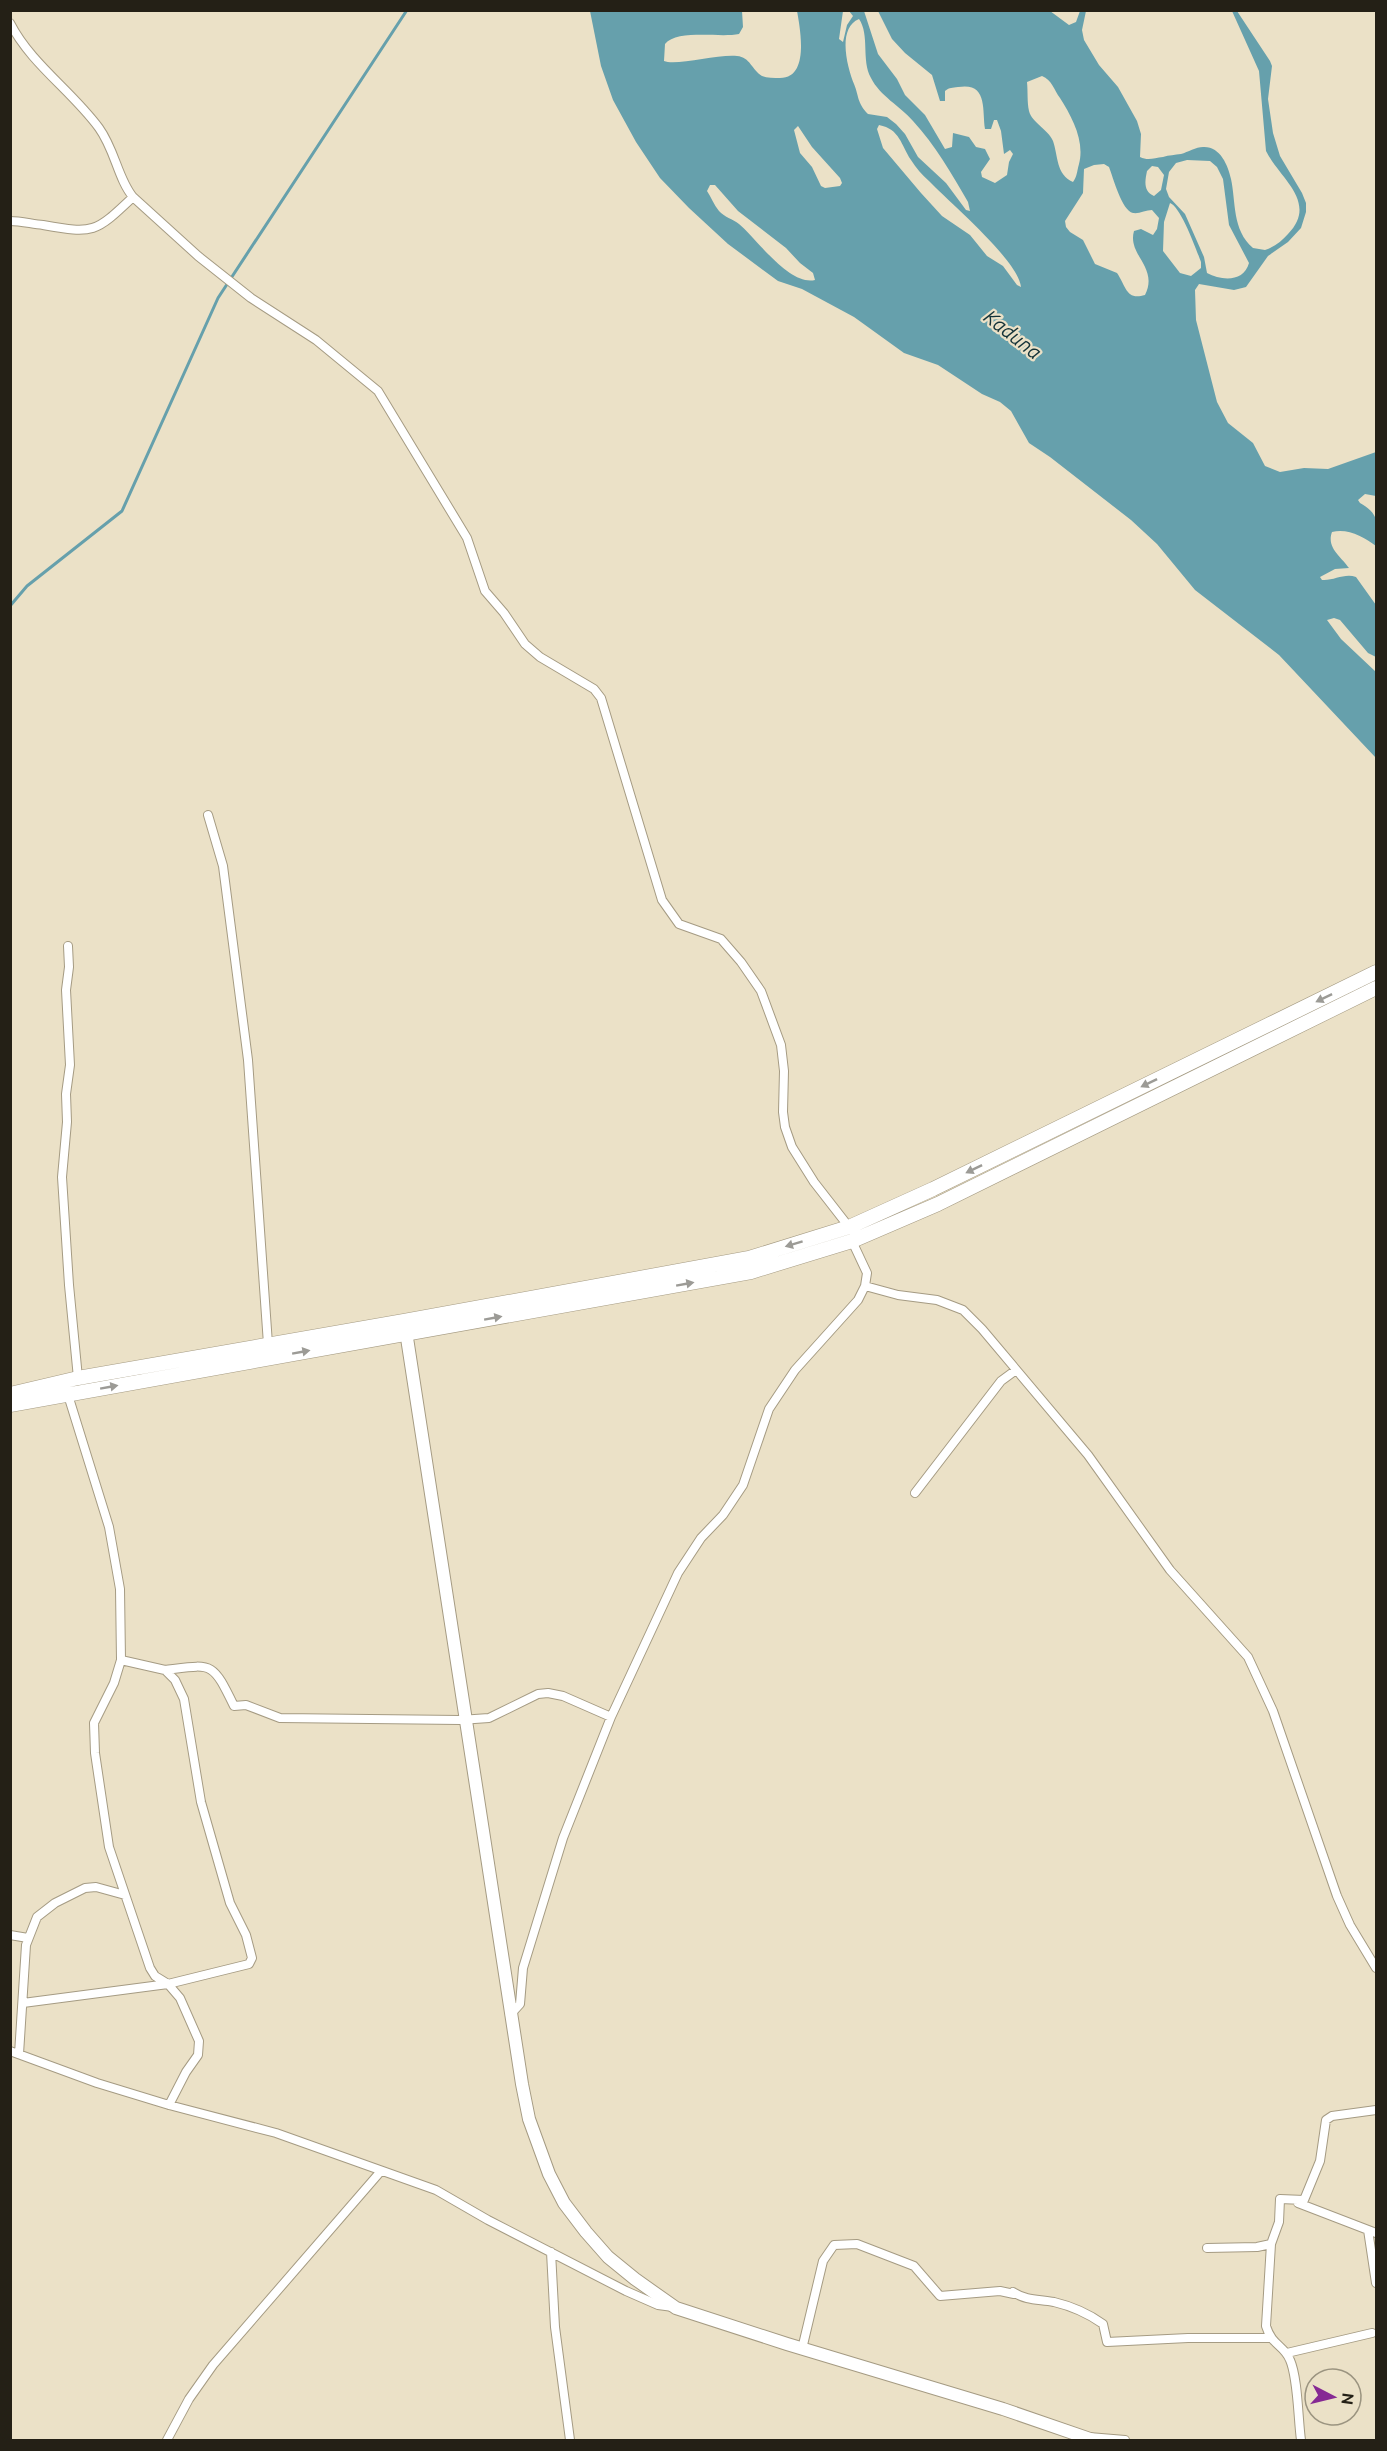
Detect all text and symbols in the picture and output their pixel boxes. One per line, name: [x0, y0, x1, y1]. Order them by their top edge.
water label: Kaduna: [980, 305, 1046, 364]
one-way arrow: [1315, 993, 1332, 1002]
one-way arrow: [1140, 1079, 1157, 1088]
one-way arrow: [965, 1164, 982, 1174]
one-way arrow: [785, 1240, 803, 1249]
one-way arrow: [676, 1279, 695, 1288]
one-way arrow: [484, 1313, 503, 1322]
one-way arrow: [292, 1348, 311, 1357]
one-way arrow: [100, 1382, 119, 1391]
north arrow: [1303, 2367, 1363, 2427]
text: N: [1338, 2392, 1358, 2406]

